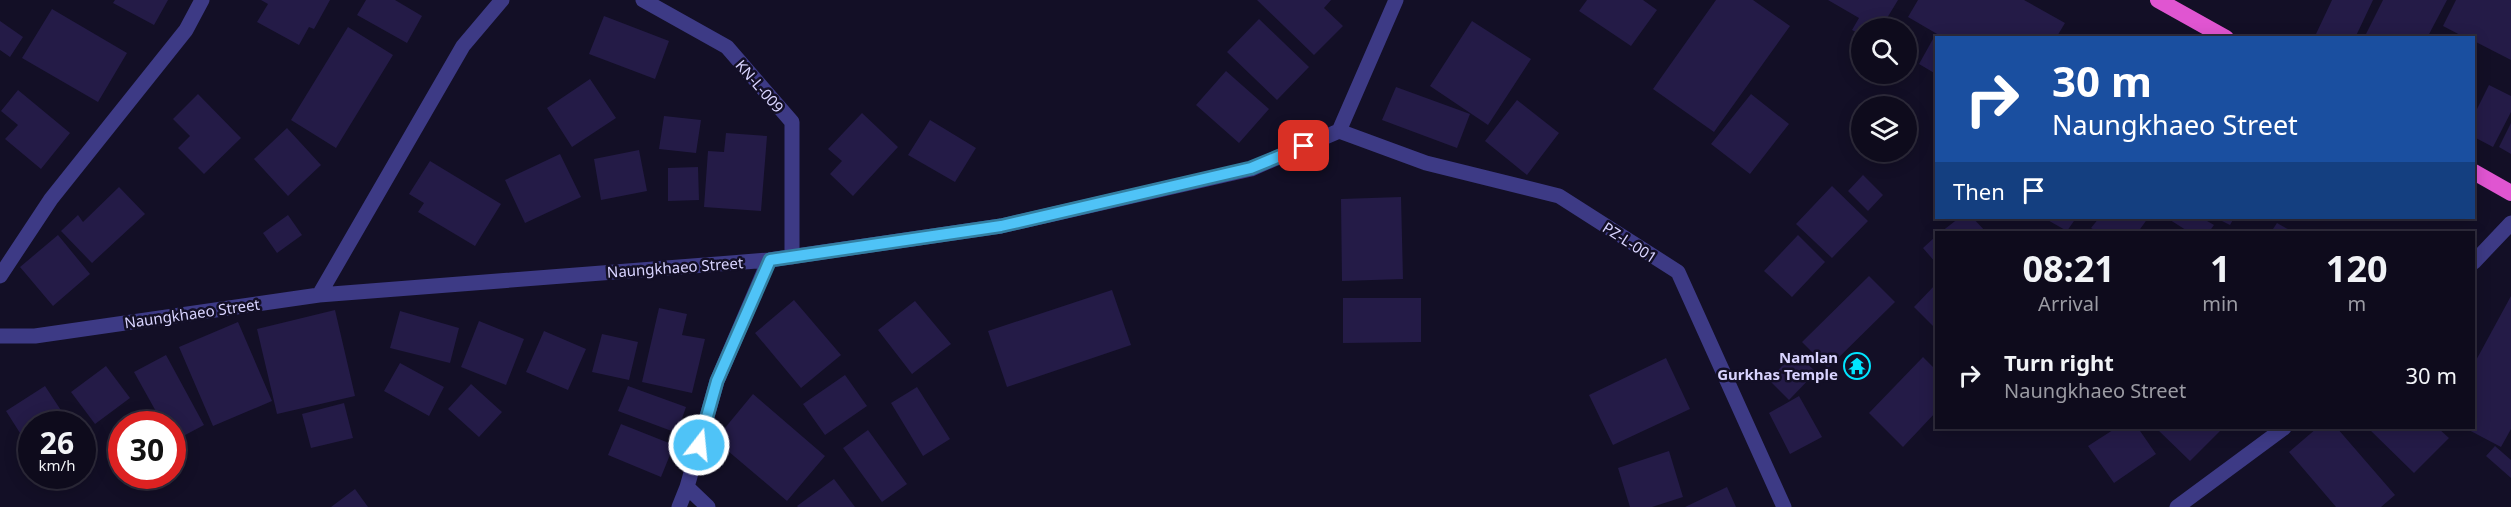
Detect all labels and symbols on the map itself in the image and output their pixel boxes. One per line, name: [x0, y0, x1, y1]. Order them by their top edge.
street label: KN-L-009: [731, 55, 789, 117]
pin: [1278, 120, 1329, 171]
street label: PZ-L-001: [1599, 217, 1661, 267]
street label: Naungkhaeo Street: [606, 252, 744, 282]
street label: Naungkhaeo Street: [123, 294, 262, 332]
place label: Namlan Gurkhas Temple: [1717, 347, 1838, 384]
temple icon: Namlan Gurkhas Temple: [1842, 351, 1872, 381]
speed limit sign: 30: [108, 411, 186, 489]
position arrow: [667, 413, 731, 477]

